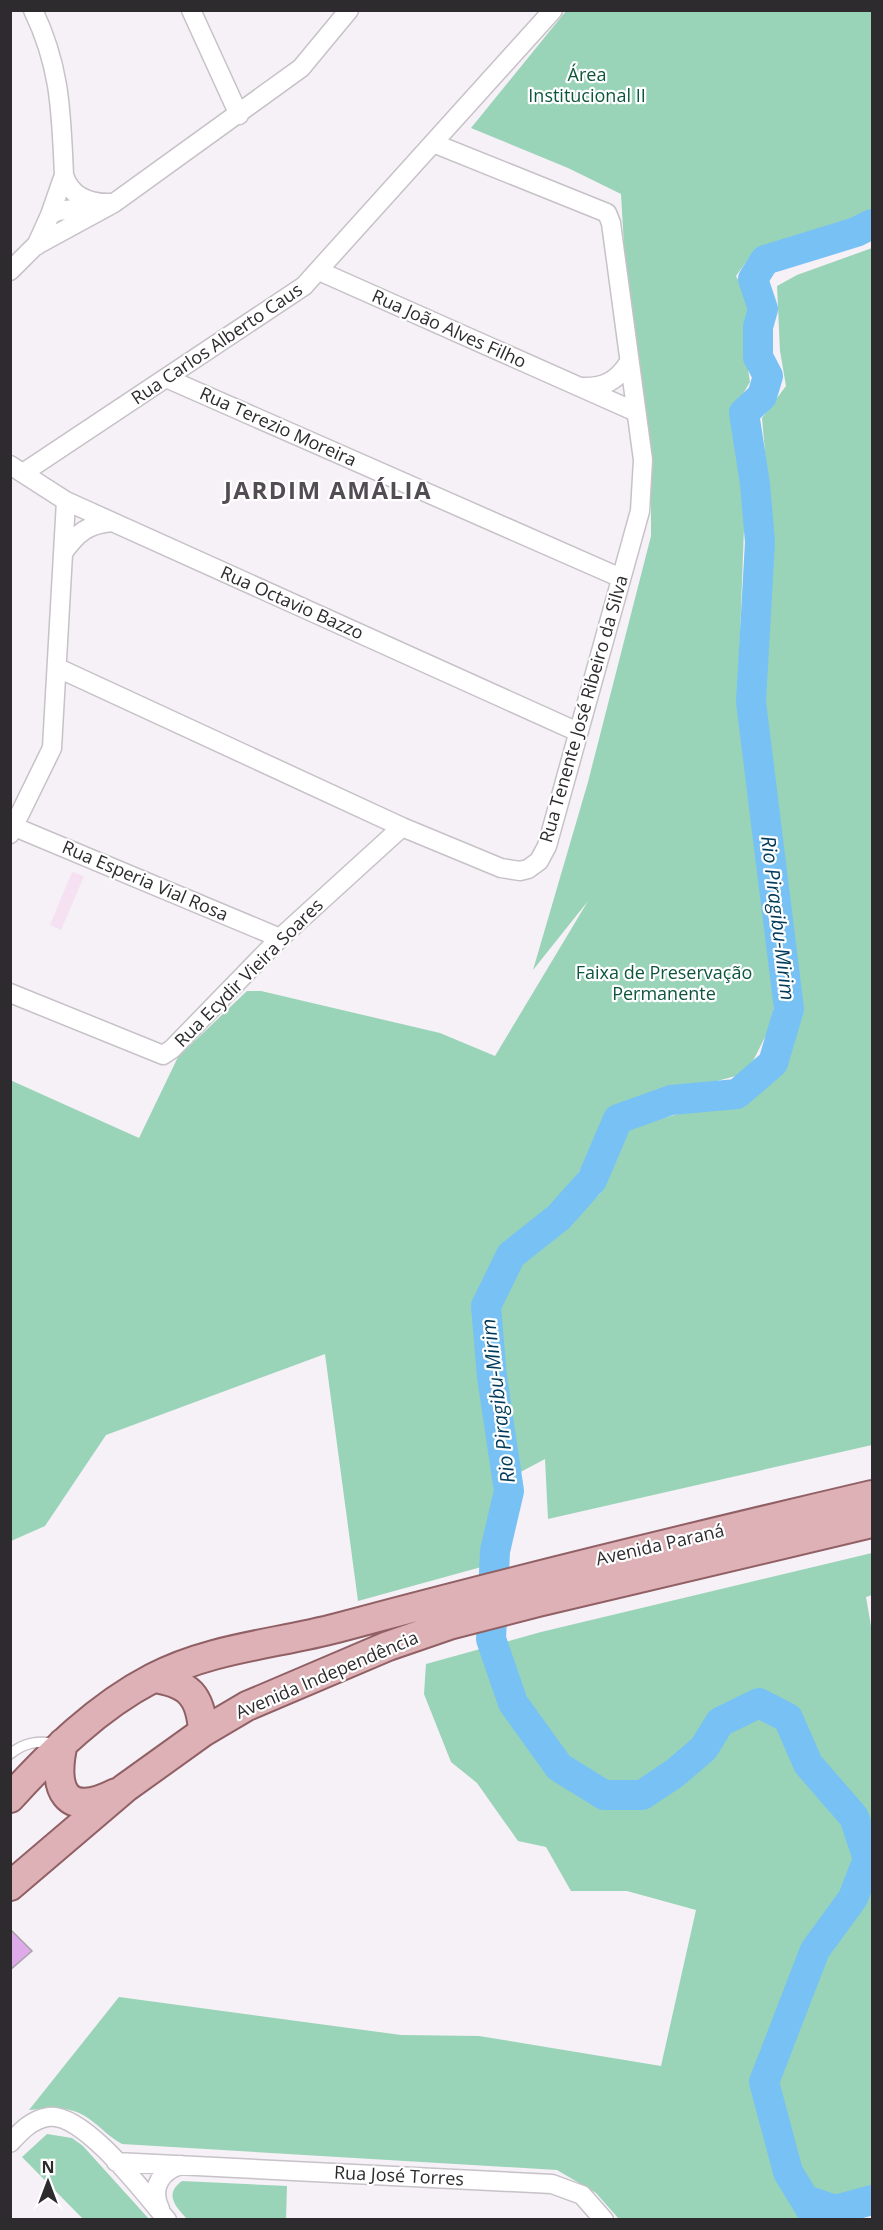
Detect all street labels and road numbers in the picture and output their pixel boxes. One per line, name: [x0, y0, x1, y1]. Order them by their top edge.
street label: Rua Carlos Alberto Caus: [126, 277, 307, 409]
street label: Rua João Alves Filho: [368, 283, 530, 373]
street label: Rua Terezio Moreira: [196, 381, 361, 471]
street label: Rua Octavio Bazzo: [217, 560, 368, 644]
street label: Rua Tenente José Ribeiro da Silva: [533, 572, 633, 845]
street label: Rua Esperia Vial Rosa: [59, 834, 232, 926]
street label: Rua Ecydir Vieira Soares: [169, 893, 328, 1052]
street label: Avenida Paraná: [593, 1518, 726, 1570]
street label: Avenida Independência: [232, 1625, 422, 1724]
street label: Rua José Torres: [334, 2160, 465, 2190]

